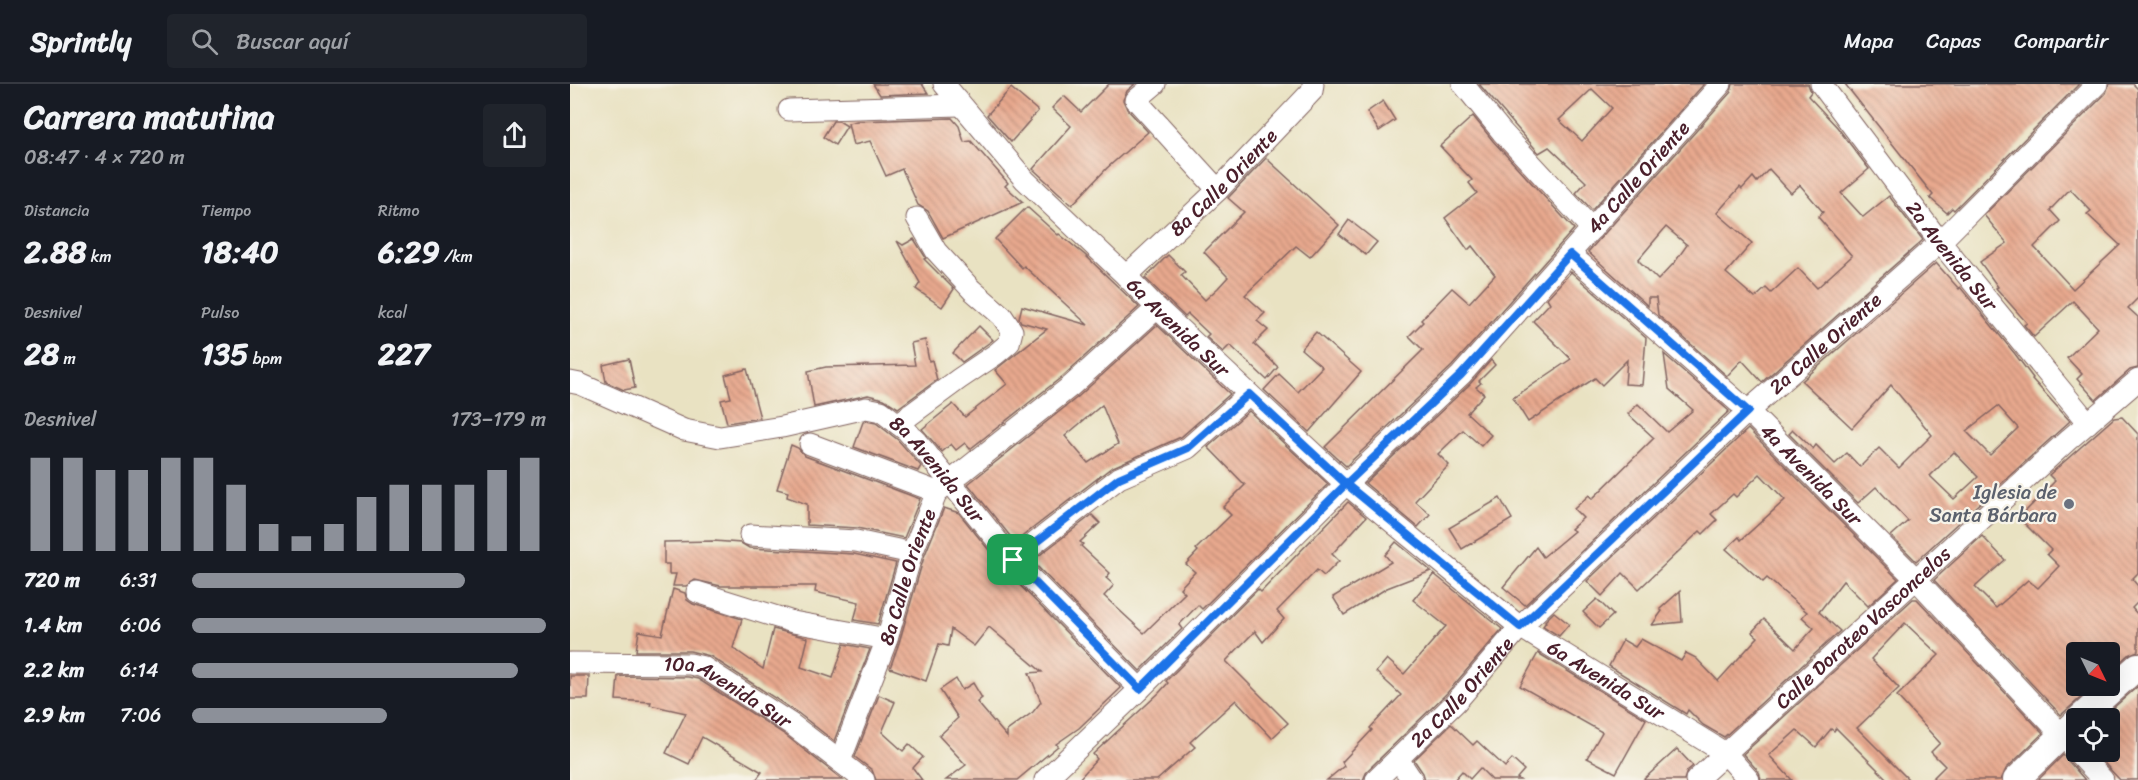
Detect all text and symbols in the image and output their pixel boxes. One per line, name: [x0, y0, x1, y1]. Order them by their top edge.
search box: [167, 14, 587, 68]
text: Sprintly: [30, 17, 131, 66]
text: Buscar aquí: [236, 22, 349, 61]
text: Mapa: [1844, 22, 1893, 60]
text: Capas: [1926, 22, 1981, 60]
text: Compartir: [2014, 22, 2108, 60]
icon: search: [188, 25, 221, 58]
text: Carrera matutina: [24, 88, 275, 146]
button: share: [483, 104, 546, 167]
street label: 4a Calle Oriente: [1578, 112, 1699, 242]
street label: 8a Calle Oriente: [1161, 120, 1287, 246]
text: 08:47 · 4 × 720 m: [24, 140, 185, 175]
street label: 2a Avenida Sur: [1897, 193, 2008, 320]
text: Distancia: [24, 196, 90, 225]
text: Tiempo: [201, 196, 251, 225]
text: Ritmo: [378, 196, 420, 225]
text: 2.88: [24, 225, 87, 279]
text: 18:40: [201, 225, 279, 279]
text: 6:29: [378, 225, 440, 279]
text: km: [87, 242, 112, 271]
text: /km: [440, 242, 473, 271]
street label: 6a Avenida Sur: [1118, 269, 1239, 387]
street label: 2a Calle Oriente: [1761, 283, 1890, 404]
text: Desnivel: [24, 298, 82, 327]
text: Pulso: [201, 298, 239, 327]
text: kcal: [378, 298, 407, 327]
text: 28: [24, 327, 59, 381]
text: 135: [201, 327, 249, 381]
text: 227: [378, 327, 430, 381]
text: m: [59, 344, 76, 373]
text: bpm: [249, 344, 282, 373]
text: Desnivel: [24, 402, 96, 437]
text: 173–179 m: [451, 402, 546, 437]
street label: 8a Avenida Sur: [881, 406, 995, 532]
street label: 4a Avenida Sur: [1751, 415, 1872, 536]
place label: Iglesia de Santa Bárbara: [1929, 475, 2057, 533]
marker: Iglesia de Santa Bárbara: [2062, 497, 2076, 511]
street label: 8a Calle Oriente: [869, 503, 947, 650]
pin: [987, 534, 1038, 585]
street label: Calle Doroteo Vasconcelos: [1767, 537, 1960, 718]
icon: arrive: [996, 543, 1029, 576]
text: 720 m: [24, 563, 80, 598]
text: 6:31: [120, 563, 157, 598]
text: 1.4 km: [24, 608, 82, 643]
text: 6:06: [120, 608, 161, 643]
street label: 2a Calle Oriente: [1401, 628, 1523, 756]
street label: 6a Avenida Sur: [1540, 631, 1673, 731]
north arrow: [2066, 642, 2120, 696]
map controls: [2066, 642, 2120, 762]
street label: 10a Avenida Sur: [663, 647, 800, 739]
text: 2.2 km: [24, 653, 84, 688]
text: 6:14: [120, 653, 158, 688]
text: 2.9 km: [24, 698, 85, 733]
text: 7:06: [120, 698, 161, 733]
button: locate: [2066, 708, 2120, 762]

